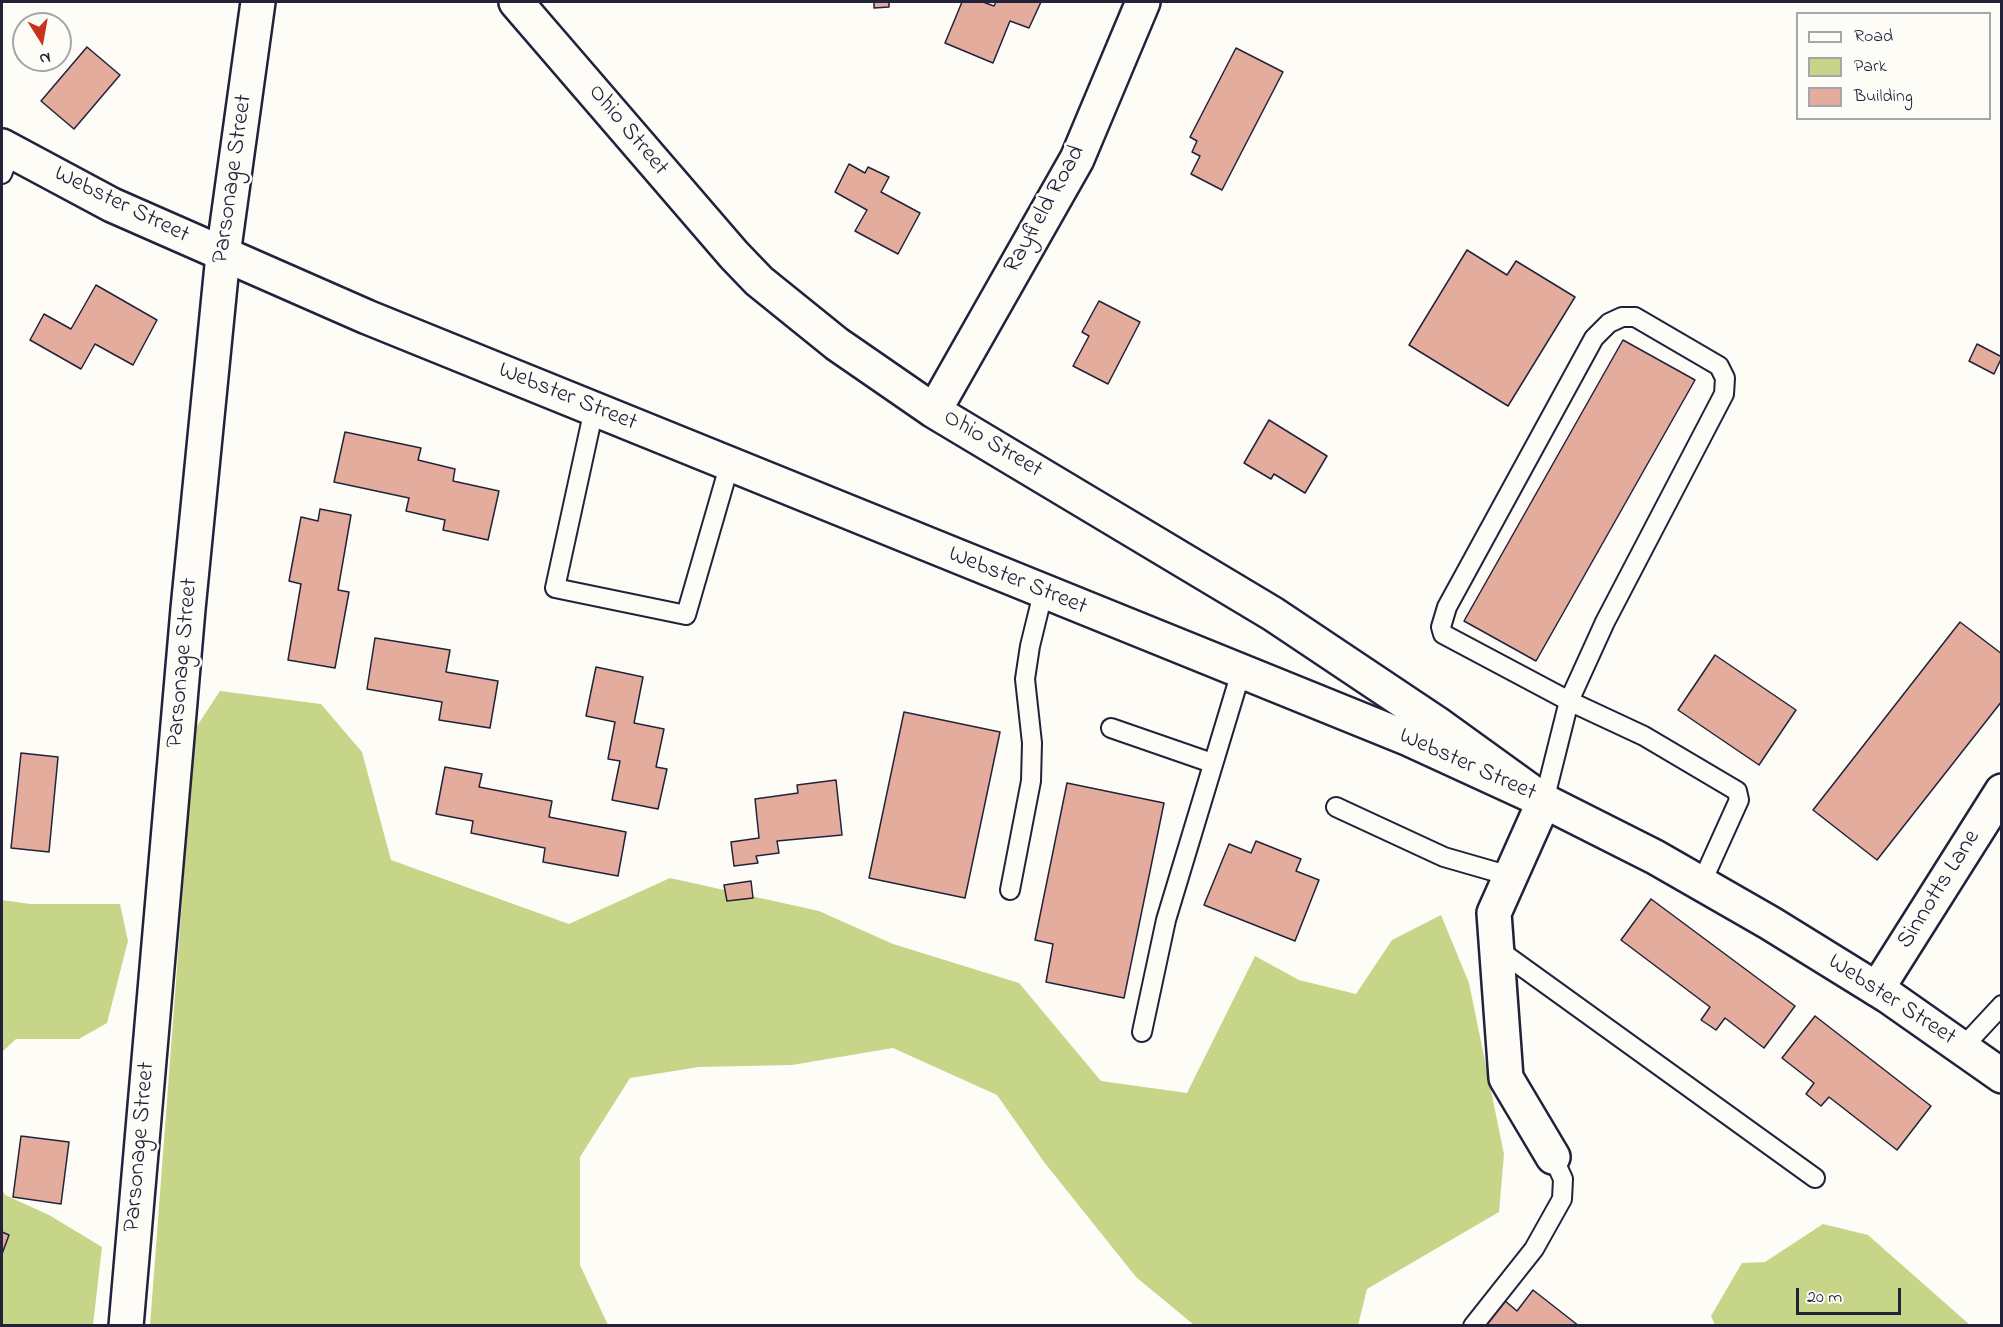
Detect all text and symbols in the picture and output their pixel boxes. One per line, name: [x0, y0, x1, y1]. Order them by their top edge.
north arrow: [12, 12, 72, 72]
legend: [1796, 12, 1991, 120]
text: Road: [1854, 24, 1893, 50]
text: N: [37, 45, 53, 71]
text: Park: [1854, 54, 1887, 80]
street label: Ohio Street: [580, 79, 674, 183]
text: Building: [1854, 84, 1913, 110]
street label: Parsonage Street: [208, 93, 260, 265]
street label: Rayfield Road: [999, 141, 1093, 279]
street label: Webster Street: [49, 161, 193, 251]
street label: Webster Street: [493, 357, 641, 439]
street label: Ohio Street: [937, 404, 1047, 486]
street label: Webster Street: [943, 541, 1091, 623]
street label: Parsonage Street: [162, 577, 206, 749]
street label: Webster Street: [1394, 723, 1540, 809]
street label: Sinnotts Lane: [1892, 825, 1988, 955]
street label: Webster Street: [1822, 949, 1960, 1053]
street label: Parsonage Street: [119, 1061, 163, 1233]
scale bar: [1799, 1276, 1904, 1314]
text: 20 m: [1807, 1285, 1842, 1311]

